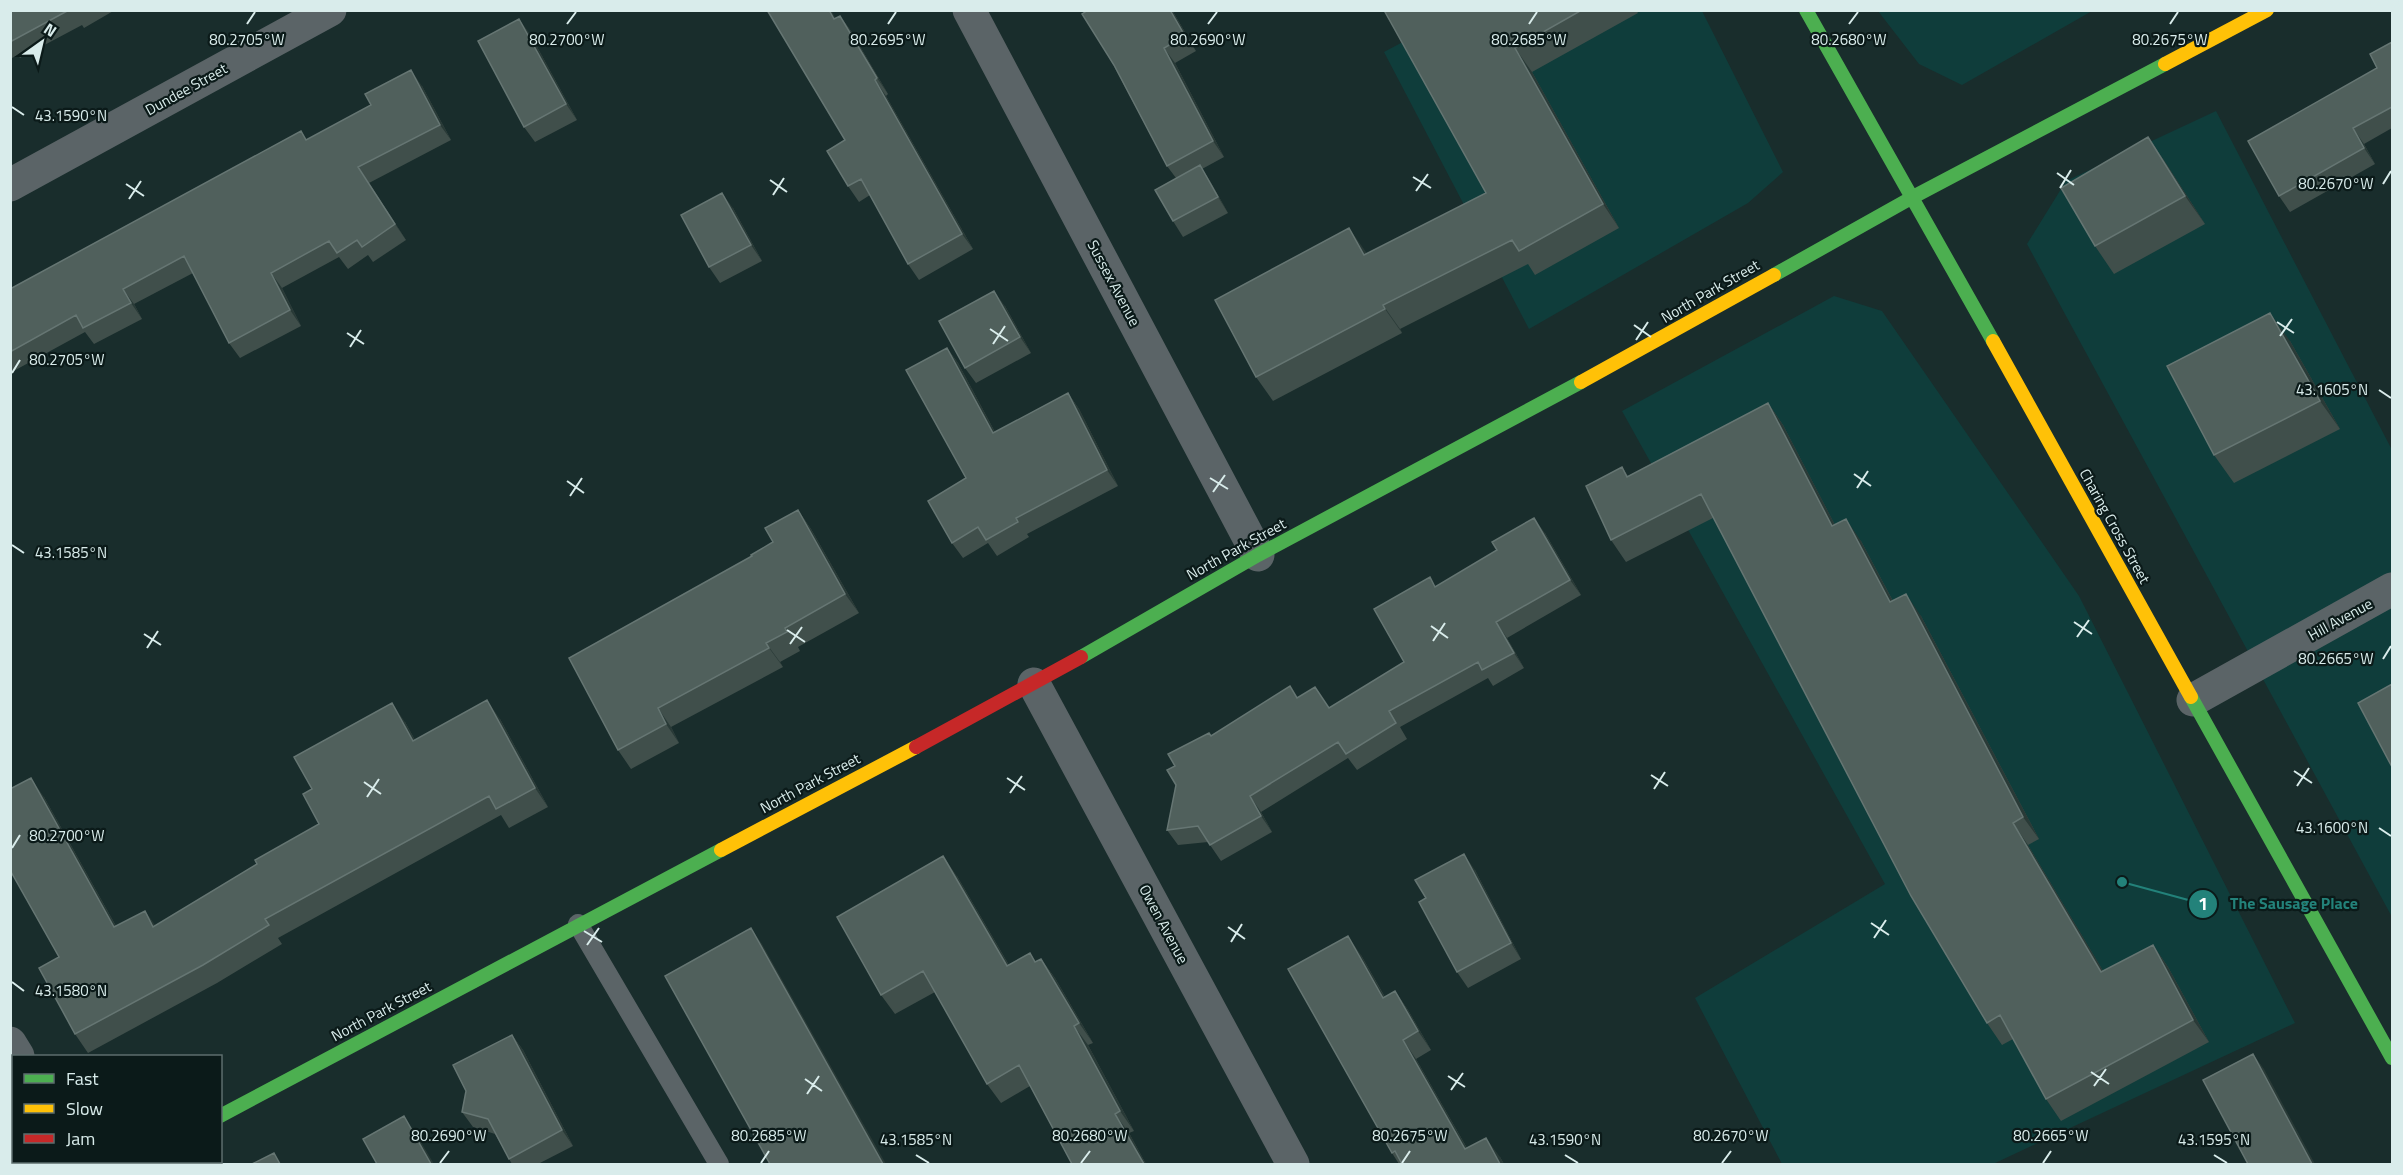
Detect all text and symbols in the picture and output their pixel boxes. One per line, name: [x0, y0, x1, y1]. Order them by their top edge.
north arrow: [12, 12, 72, 72]
text: N: [39, 17, 62, 43]
text: 80.2705°W: [209, 28, 285, 51]
text: 80.2700°W: [529, 28, 605, 51]
text: 80.2695°W: [850, 28, 926, 51]
text: 80.2690°W: [1170, 28, 1246, 51]
text: 80.2685°W: [1491, 28, 1567, 51]
text: 80.2680°W: [1811, 28, 1887, 51]
text: 80.2675°W: [2132, 28, 2208, 51]
street label: Dundee Street: [141, 57, 232, 121]
text: 43.1590°N: [35, 104, 107, 127]
text: 80.2670°W: [2298, 172, 2374, 195]
street label: Sussex Avenue: [1082, 236, 1146, 330]
street label: North Park Street: [1656, 253, 1764, 329]
text: 80.2705°W: [29, 348, 105, 371]
text: 43.1605°N: [2296, 378, 2368, 401]
street label: Charing Cross Street: [2074, 464, 2156, 588]
street label: North Park Street: [1182, 512, 1291, 586]
text: 43.1585°N: [35, 541, 107, 564]
street label: Hill Avenue: [2304, 592, 2376, 646]
text: 80.2665°W: [2298, 647, 2374, 670]
street label: North Park Street: [756, 747, 865, 819]
text: 43.1600°N: [2296, 816, 2368, 839]
text: 80.2700°W: [29, 824, 105, 847]
street label: Owen Avenue: [1133, 880, 1195, 968]
callout: The Sausage Place: [2188, 887, 2370, 921]
text: 1: [2198, 890, 2208, 917]
text: The Sausage Place: [2230, 891, 2358, 915]
street label: North Park Street: [327, 975, 436, 1047]
text: 43.1580°N: [35, 979, 107, 1002]
legend: [12, 1055, 222, 1163]
text: Fast: [66, 1065, 99, 1092]
text: Slow: [66, 1095, 103, 1122]
text: 80.2690°W: [411, 1124, 487, 1147]
text: 80.2685°W: [731, 1124, 807, 1147]
text: 80.2680°W: [1052, 1124, 1128, 1147]
text: 80.2675°W: [1372, 1124, 1448, 1147]
text: 80.2670°W: [1693, 1124, 1769, 1147]
text: 80.2665°W: [2013, 1124, 2089, 1147]
text: Jam: [66, 1125, 95, 1152]
text: 43.1585°N: [880, 1128, 952, 1151]
text: 43.1590°N: [1529, 1128, 1601, 1151]
text: 43.1595°N: [2178, 1128, 2250, 1151]

